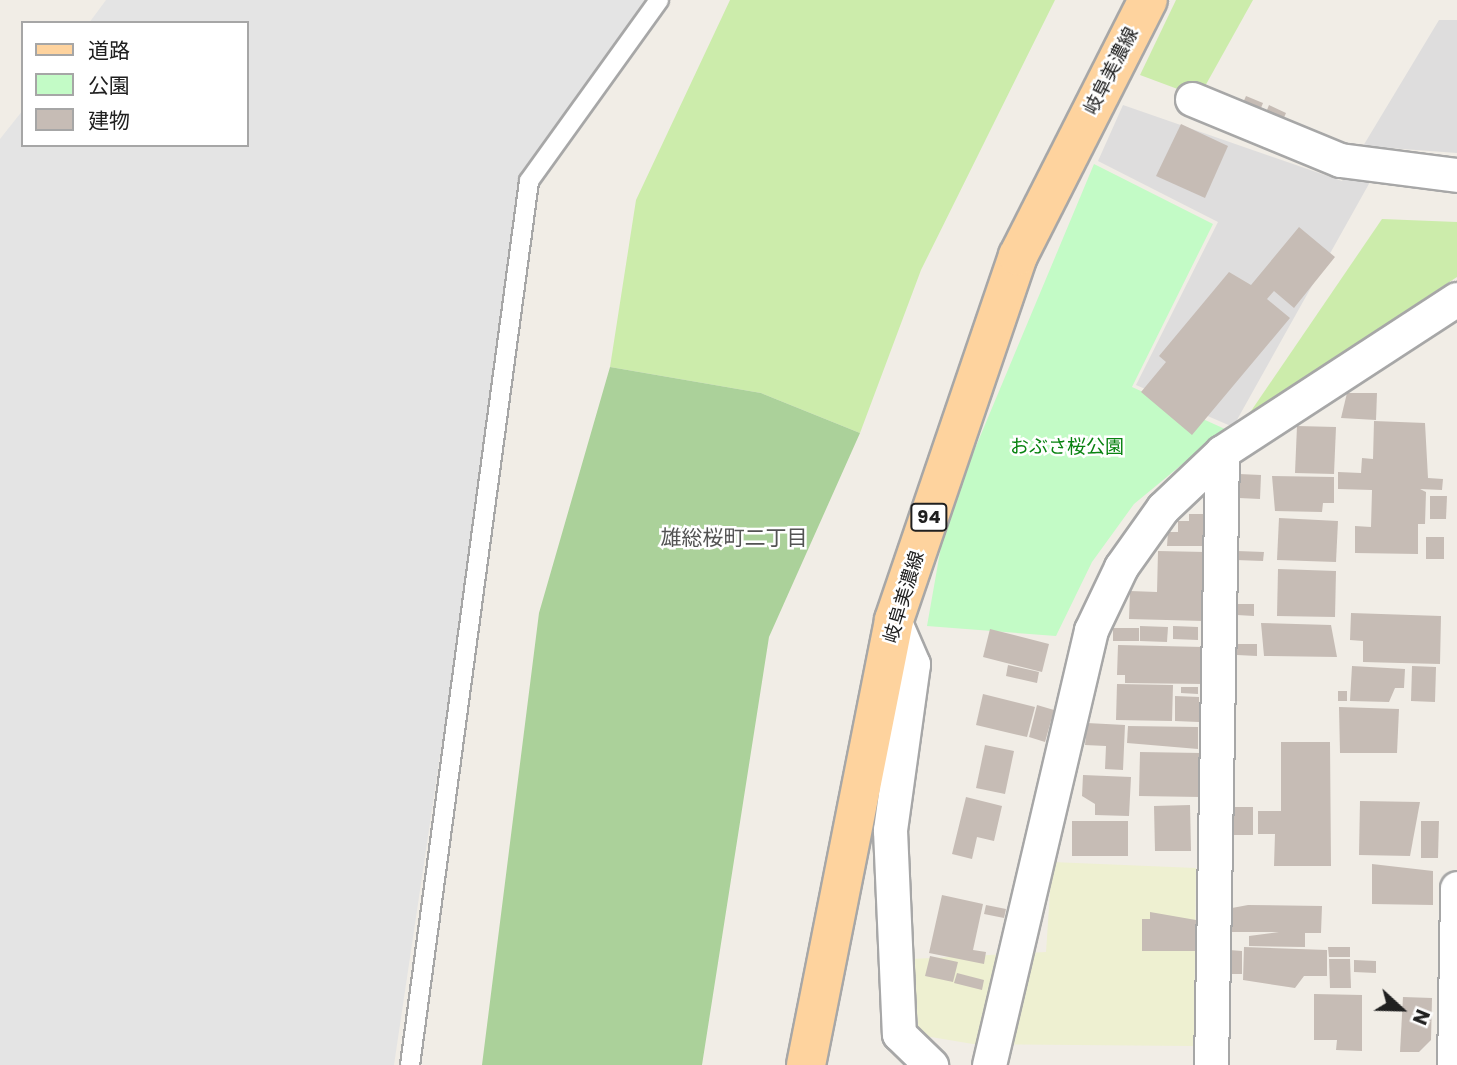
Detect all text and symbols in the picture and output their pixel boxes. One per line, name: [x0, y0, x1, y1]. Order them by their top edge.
legend: [21, 21, 248, 147]
street label: 岐阜美濃線: [1079, 24, 1143, 118]
text: 道路: [88, 36, 130, 65]
text: 公園: [88, 71, 130, 100]
text: 建物: [88, 106, 130, 135]
park label: おぶさ桜公園: [1010, 436, 1124, 458]
road number: 94: [910, 503, 948, 532]
district label: 雄総桜町二丁目: [661, 525, 807, 551]
street label: 岐阜美濃線: [879, 548, 929, 646]
north arrow: [1366, 974, 1436, 1044]
text: N: [1406, 1005, 1436, 1029]

